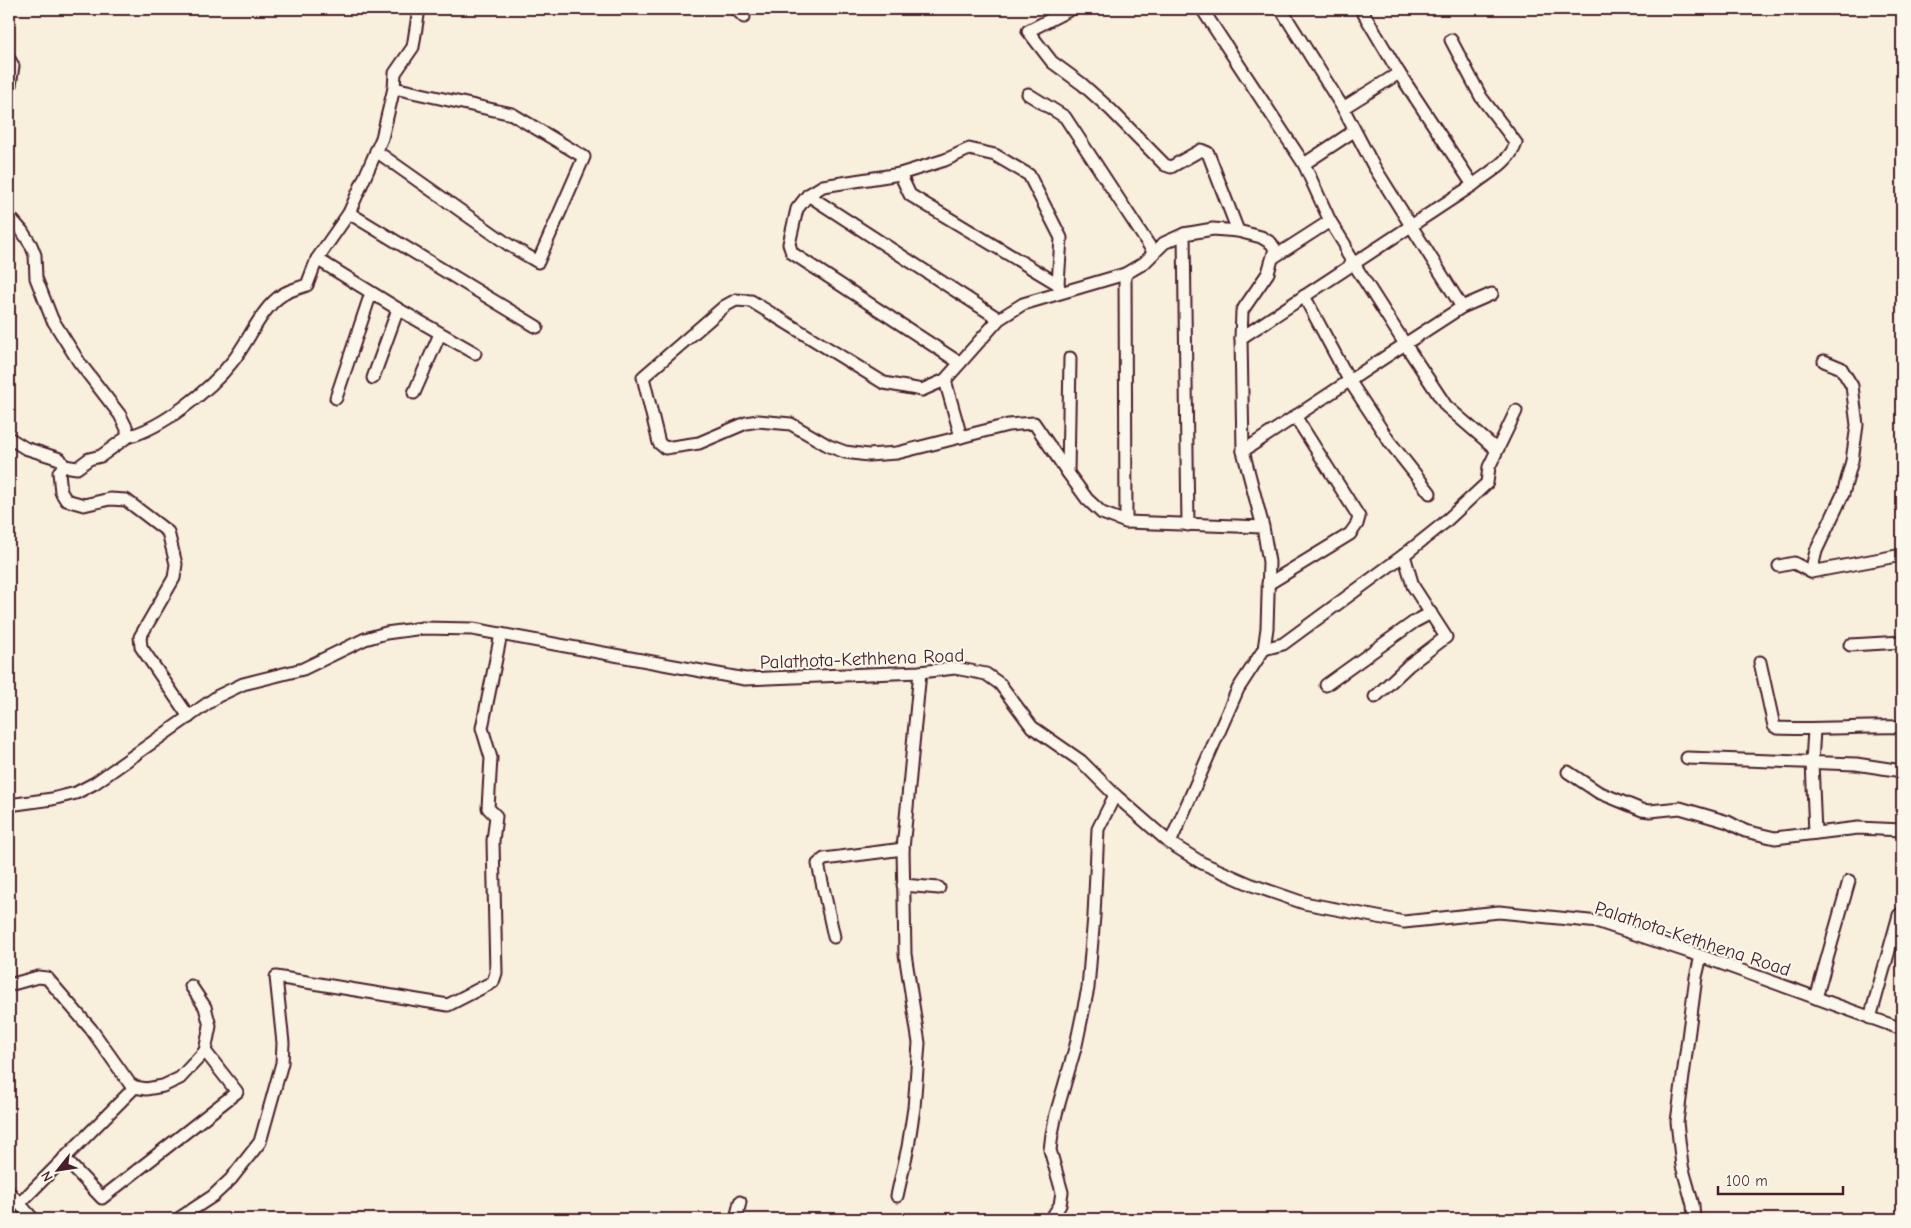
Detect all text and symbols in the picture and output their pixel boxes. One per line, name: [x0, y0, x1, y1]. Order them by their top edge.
street label: Palathota-Kethhena Road: [759, 644, 965, 674]
street label: Palathota-Kethhena Road: [1592, 897, 1793, 981]
north arrow: [32, 1146, 82, 1196]
scale bar: [1718, 1163, 1844, 1195]
text: N: [38, 1168, 57, 1184]
text: 100 m: [1726, 1172, 1768, 1190]

